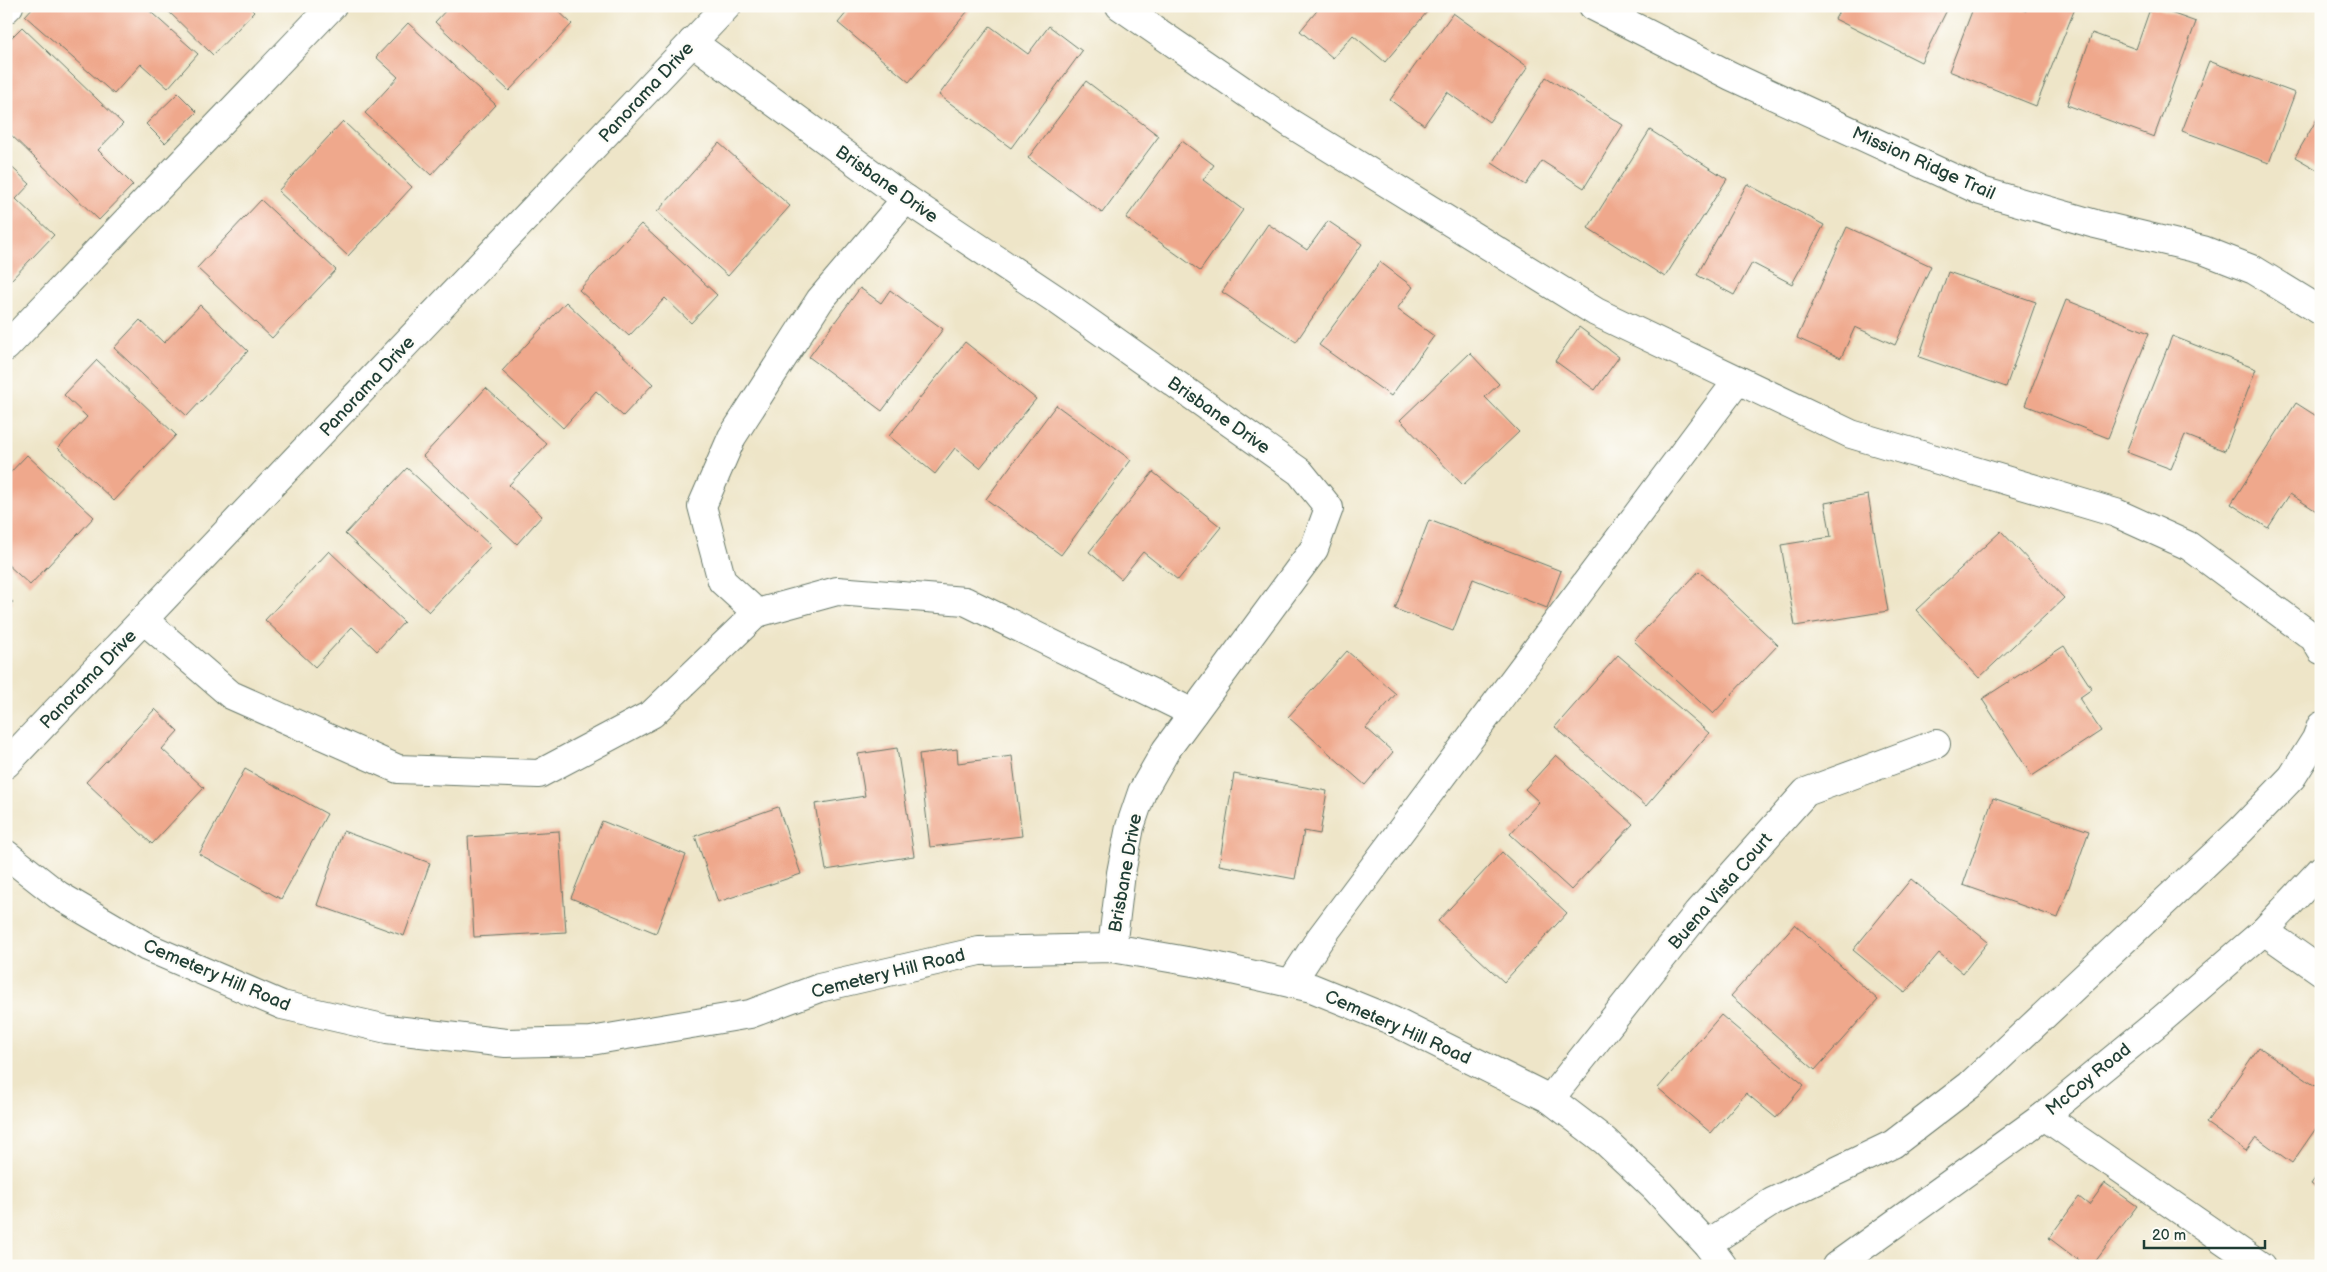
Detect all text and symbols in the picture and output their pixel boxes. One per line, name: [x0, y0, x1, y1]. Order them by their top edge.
street label: Panorama Drive: [594, 37, 699, 147]
street label: Mission Ridge Trail: [1849, 122, 1999, 204]
street label: Brisbane Drive: [831, 141, 942, 228]
street label: Panorama Drive: [315, 331, 420, 441]
street label: Brisbane Drive: [1163, 372, 1274, 459]
street label: Panorama Drive: [36, 625, 141, 733]
street label: Brisbane Drive: [1105, 812, 1146, 934]
street label: Buena Vista Court: [1664, 829, 1777, 954]
street label: Cemetery Hill Road: [140, 935, 293, 1016]
street label: Cemetery Hill Road: [809, 944, 967, 1003]
street label: Cemetery Hill Road: [1321, 986, 1474, 1069]
street label: McCoy Road: [2042, 1039, 2135, 1120]
scale bar: [2144, 1217, 2266, 1249]
text: 20 m: [2152, 1226, 2186, 1245]

